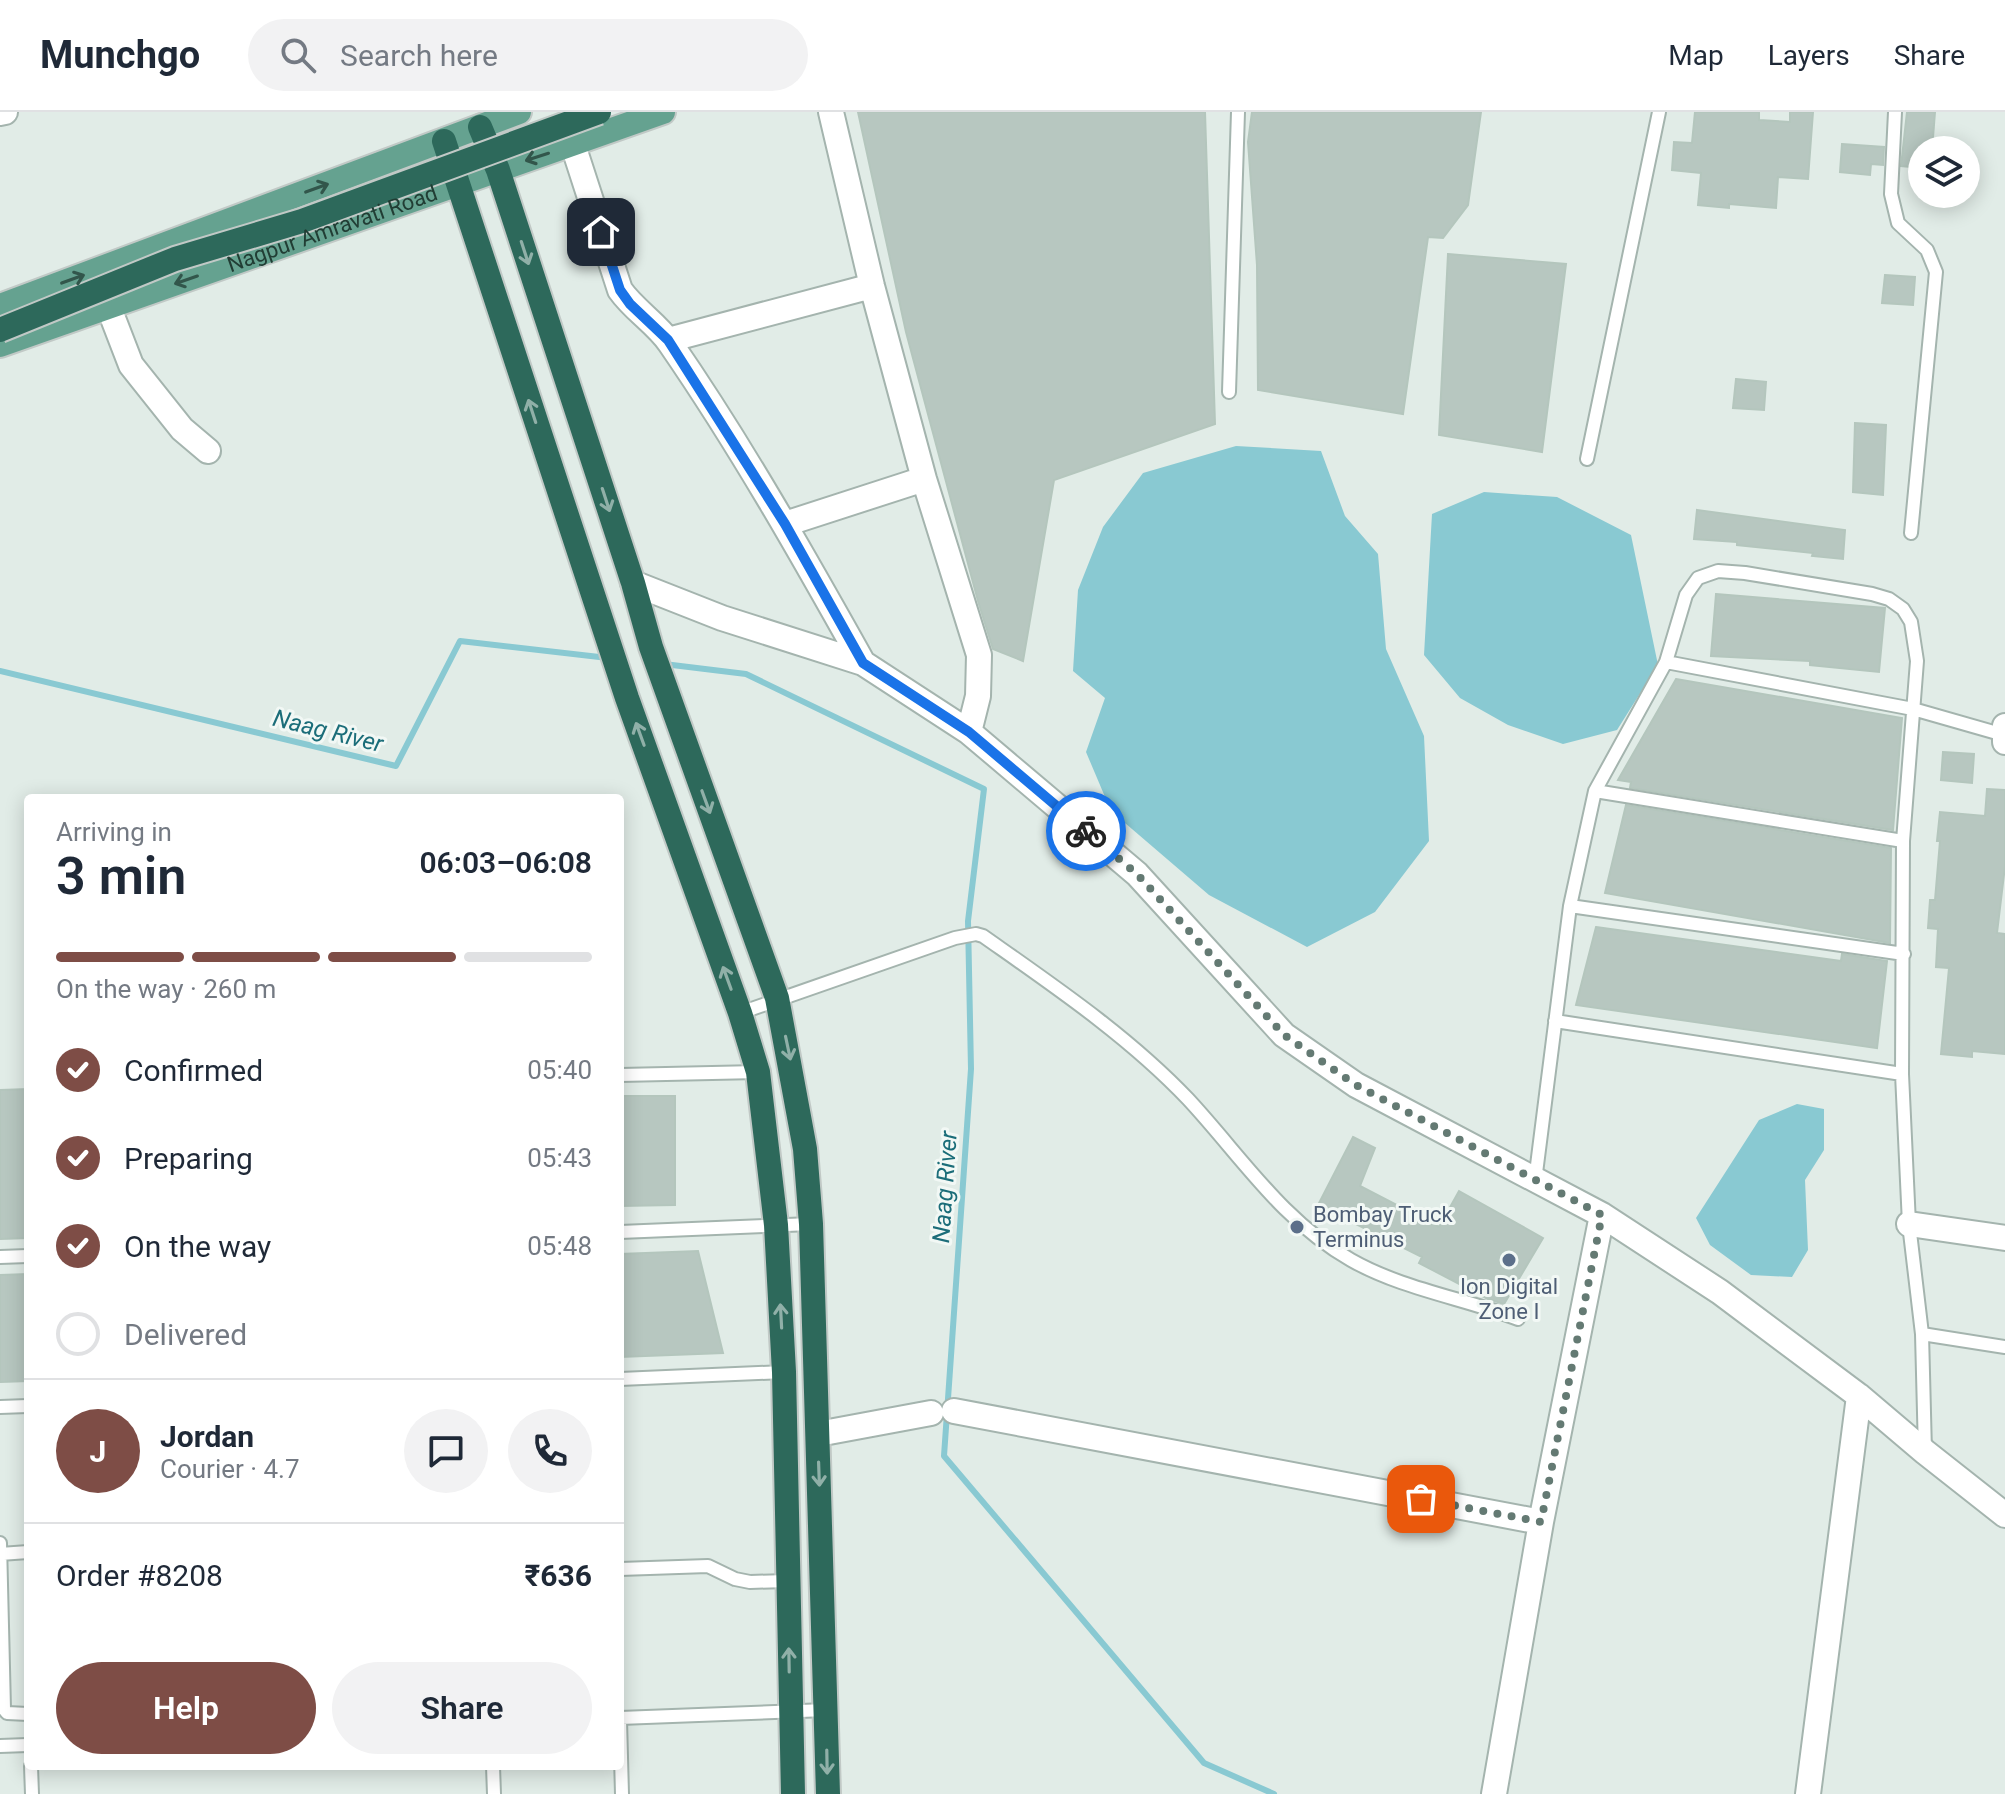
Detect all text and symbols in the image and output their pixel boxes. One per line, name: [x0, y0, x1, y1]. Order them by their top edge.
search box: [248, 19, 808, 91]
text: Munchgo: [40, 33, 200, 77]
icon: search: [276, 33, 320, 77]
text: Search here: [340, 38, 498, 73]
text: Map: [1668, 39, 1724, 72]
text: Layers: [1768, 39, 1850, 72]
text: Share: [1894, 39, 1965, 72]
map controls: [1908, 136, 1980, 208]
button: layers: [1908, 136, 1980, 208]
one-way arrow: [525, 151, 550, 165]
street label: Nagpur Amravati Road: [224, 180, 440, 277]
one-way arrow: [304, 180, 329, 194]
pin: [567, 198, 635, 266]
icon: home: [579, 210, 623, 254]
one-way arrow: [519, 240, 533, 265]
one-way arrow: [60, 271, 85, 285]
one-way arrow: [174, 274, 199, 289]
one-way arrow: [524, 399, 539, 424]
one-way arrow: [599, 487, 614, 513]
water label: Naag River: [270, 704, 387, 758]
one-way arrow: [631, 721, 646, 746]
one-way arrow: [700, 789, 715, 814]
courier: [1046, 791, 1126, 871]
icon: bike: [1064, 809, 1108, 853]
text: Arriving in: [56, 817, 172, 847]
text: 06:03–06:08: [419, 845, 592, 880]
text: 3 min: [56, 846, 186, 907]
one-way arrow: [719, 966, 734, 991]
text: On the way · 260 m: [56, 974, 276, 1004]
one-way arrow: [781, 1035, 796, 1060]
icon: check: [56, 1048, 100, 1092]
text: Confirmed: [124, 1053, 263, 1088]
text: 05:40: [527, 1055, 592, 1085]
water label: Naag River: [927, 1129, 963, 1244]
icon: check: [56, 1136, 100, 1180]
text: Preparing: [124, 1141, 253, 1176]
text: 05:43: [527, 1143, 592, 1173]
place label: Bombay Truck Terminus: [1313, 1202, 1454, 1252]
marker: Bombay Truck Terminus: [1288, 1218, 1306, 1236]
icon: check: [56, 1224, 100, 1268]
text: On the way: [124, 1229, 271, 1264]
text: 05:48: [527, 1231, 592, 1261]
marker: Ion Digital Zone I: [1500, 1251, 1518, 1269]
place label: Ion Digital Zone I: [1460, 1274, 1558, 1324]
one-way arrow: [773, 1303, 788, 1330]
text: Delivered: [124, 1317, 247, 1352]
button: chat: [404, 1409, 488, 1493]
button: phone: [508, 1409, 592, 1493]
text: Jordan: [160, 1419, 254, 1454]
text: J: [90, 1434, 106, 1469]
text: Courier · 4.7: [160, 1454, 300, 1484]
one-way arrow: [811, 1460, 826, 1487]
pin: [1387, 1465, 1455, 1533]
icon: bag: [1399, 1477, 1443, 1521]
text: Order #8208: [56, 1558, 223, 1593]
text: ₹636: [525, 1558, 592, 1593]
one-way arrow: [781, 1647, 796, 1674]
button: Help: [56, 1662, 316, 1754]
button: Share: [332, 1662, 592, 1754]
one-way arrow: [820, 1748, 835, 1775]

